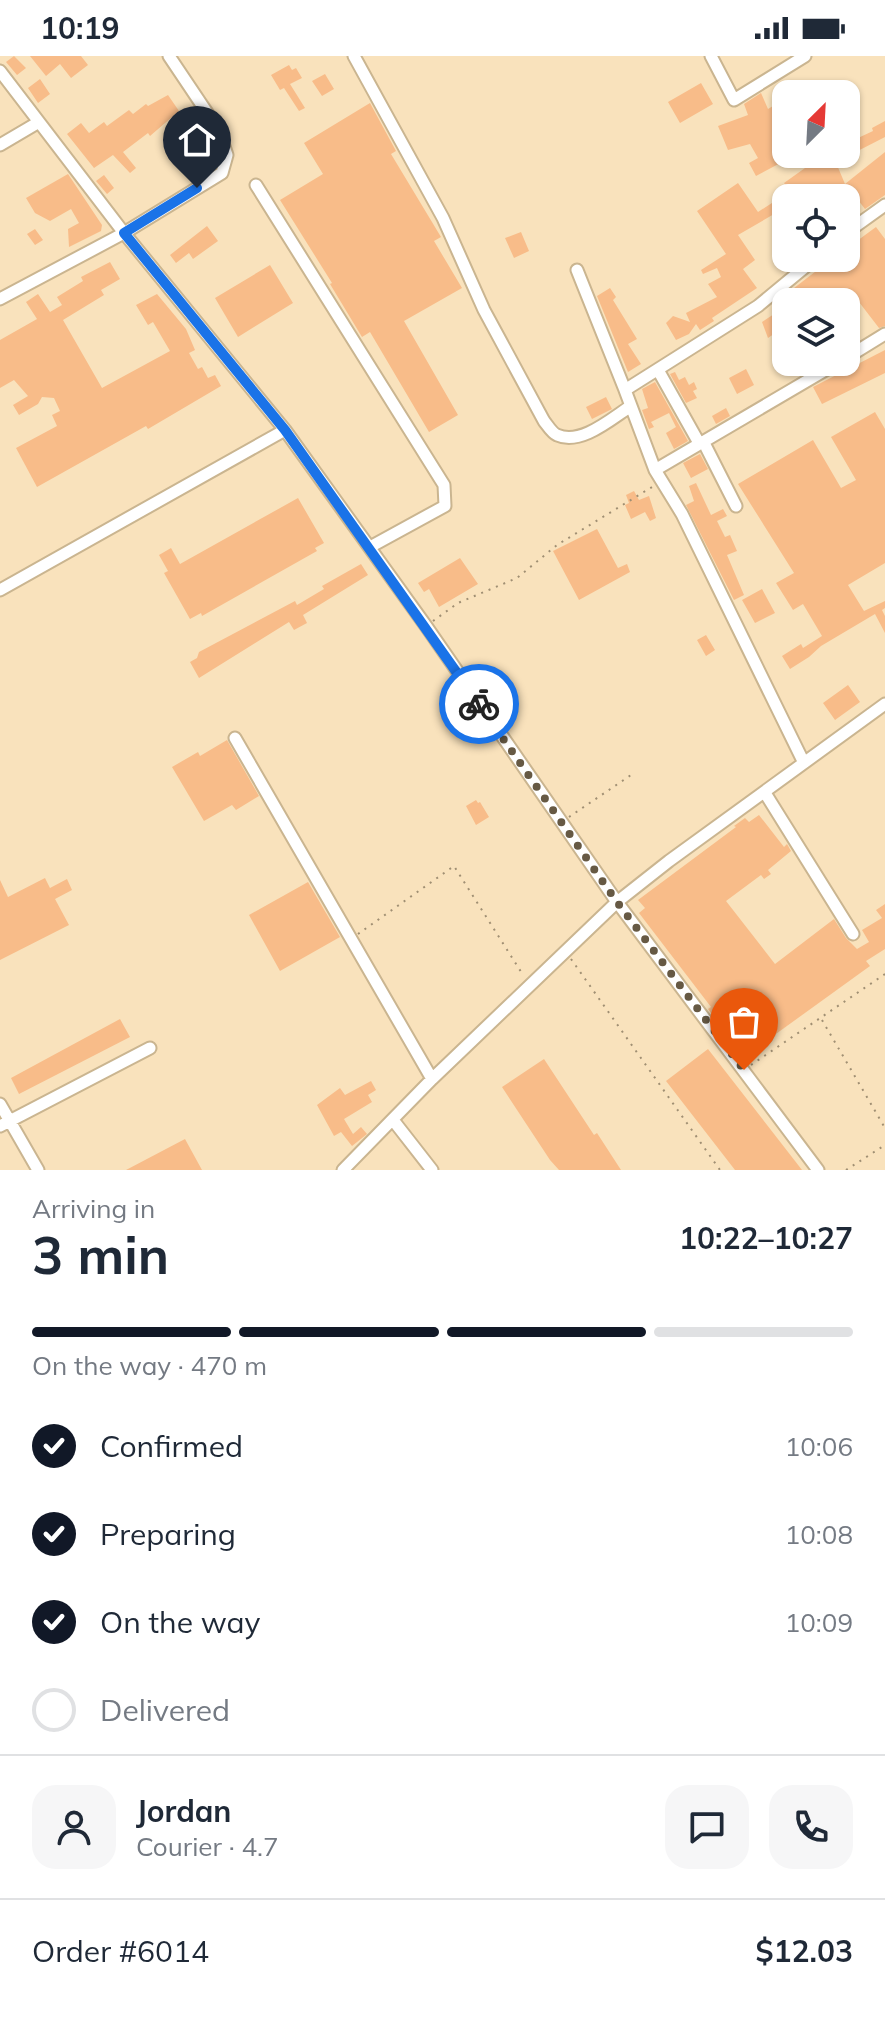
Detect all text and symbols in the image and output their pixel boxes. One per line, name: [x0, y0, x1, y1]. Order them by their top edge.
text: 10:19: [40, 9, 119, 47]
north arrow: [772, 80, 860, 168]
map controls: [772, 80, 860, 376]
pin: [163, 106, 231, 188]
icon: home: [175, 118, 219, 162]
button: locate: [772, 184, 860, 272]
button: layers: [772, 288, 860, 376]
courier: [439, 664, 519, 744]
icon: bike: [457, 682, 501, 726]
pin: [710, 988, 778, 1070]
icon: bag: [722, 1000, 766, 1044]
text: Arriving in: [32, 1192, 155, 1225]
text: 10:22–10:27: [679, 1219, 853, 1257]
text: 3 min: [32, 1222, 169, 1287]
text: On the way · 470 m: [32, 1349, 267, 1382]
icon: check: [32, 1424, 76, 1468]
text: Confirmed: [100, 1427, 243, 1465]
text: 10:06: [785, 1430, 853, 1463]
icon: check: [32, 1512, 76, 1556]
text: Preparing: [100, 1515, 236, 1553]
text: 10:08: [785, 1518, 853, 1551]
icon: check: [32, 1600, 76, 1644]
text: On the way: [100, 1603, 260, 1641]
text: 10:09: [785, 1606, 853, 1639]
text: Delivered: [100, 1691, 230, 1729]
button: person: [32, 1785, 116, 1869]
button: chat: [665, 1785, 749, 1869]
button: phone: [769, 1785, 853, 1869]
text: Jordan: [136, 1792, 231, 1830]
text: Courier · 4.7: [136, 1830, 279, 1863]
text: Order #6014: [32, 1932, 209, 1970]
text: $12.03: [756, 1932, 853, 1970]

